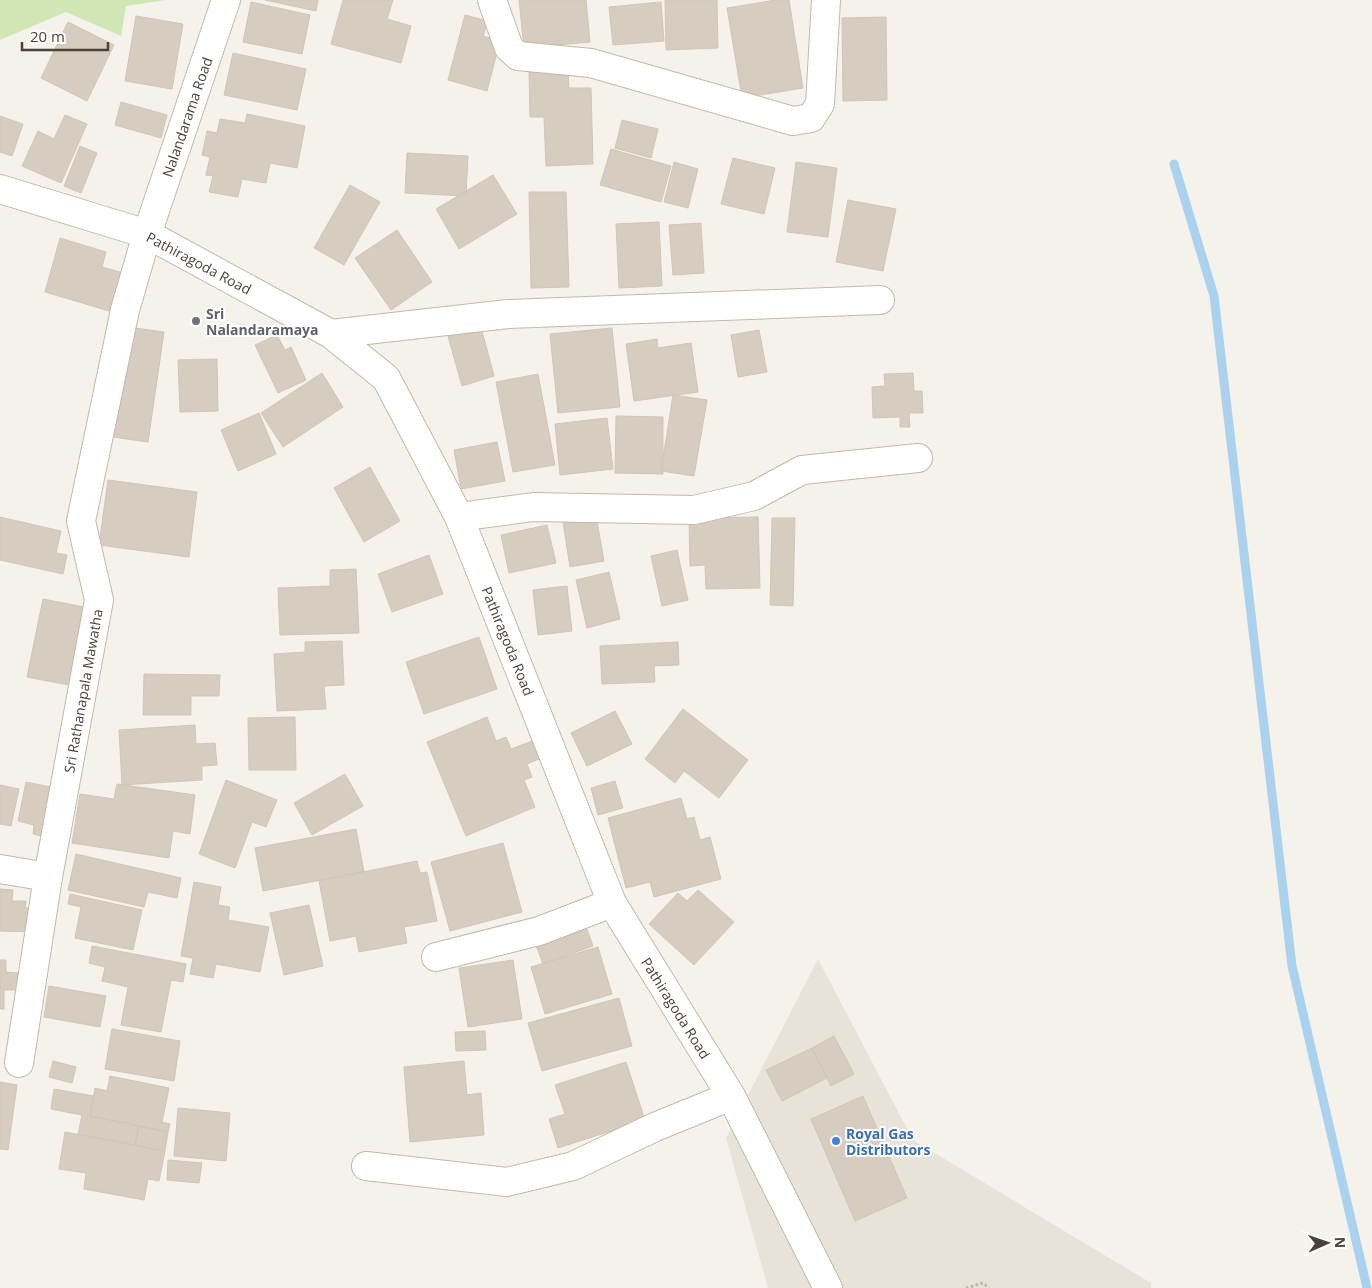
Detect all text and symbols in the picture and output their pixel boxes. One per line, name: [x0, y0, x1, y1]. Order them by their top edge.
scale bar: [22, 20, 109, 52]
text: 20 m: [30, 26, 65, 46]
street label: Nalandarama Road: [158, 54, 216, 180]
street label: Pathiragoda Road: [143, 227, 255, 299]
place label: Sri Nalandaramaya: [206, 304, 319, 339]
marker: Sri Nalandaramaya: [190, 315, 202, 327]
street label: Pathiragoda Road: [477, 584, 539, 698]
street label: Sri Rathanapala Mawatha: [59, 607, 107, 775]
street label: Pathiragoda Road: [637, 954, 715, 1062]
place label: Royal Gas Distributors: [846, 1124, 930, 1159]
marker: Royal Gas Distributors: [830, 1135, 842, 1147]
north arrow: [1302, 1218, 1352, 1268]
text: N: [1331, 1237, 1350, 1249]

